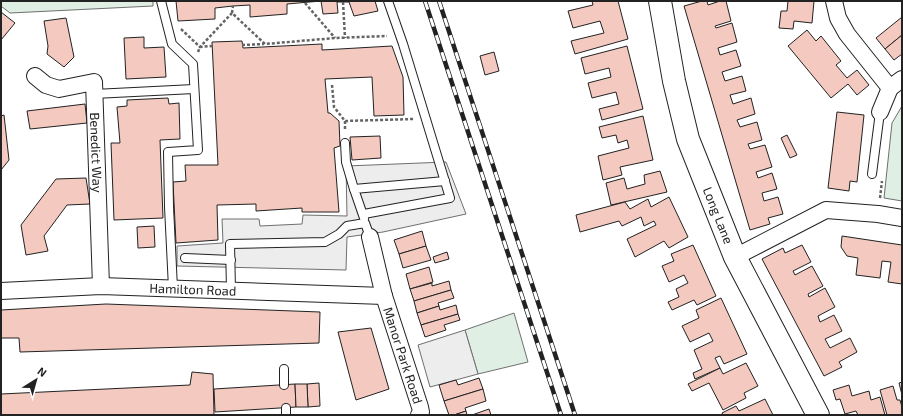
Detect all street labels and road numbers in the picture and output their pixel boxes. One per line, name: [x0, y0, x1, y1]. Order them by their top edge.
street label: Benedict Way: [87, 112, 106, 193]
street label: Long Lane: [700, 184, 737, 246]
street label: Hamilton Road: [149, 280, 237, 299]
street label: Manor Park Road: [380, 305, 426, 406]

